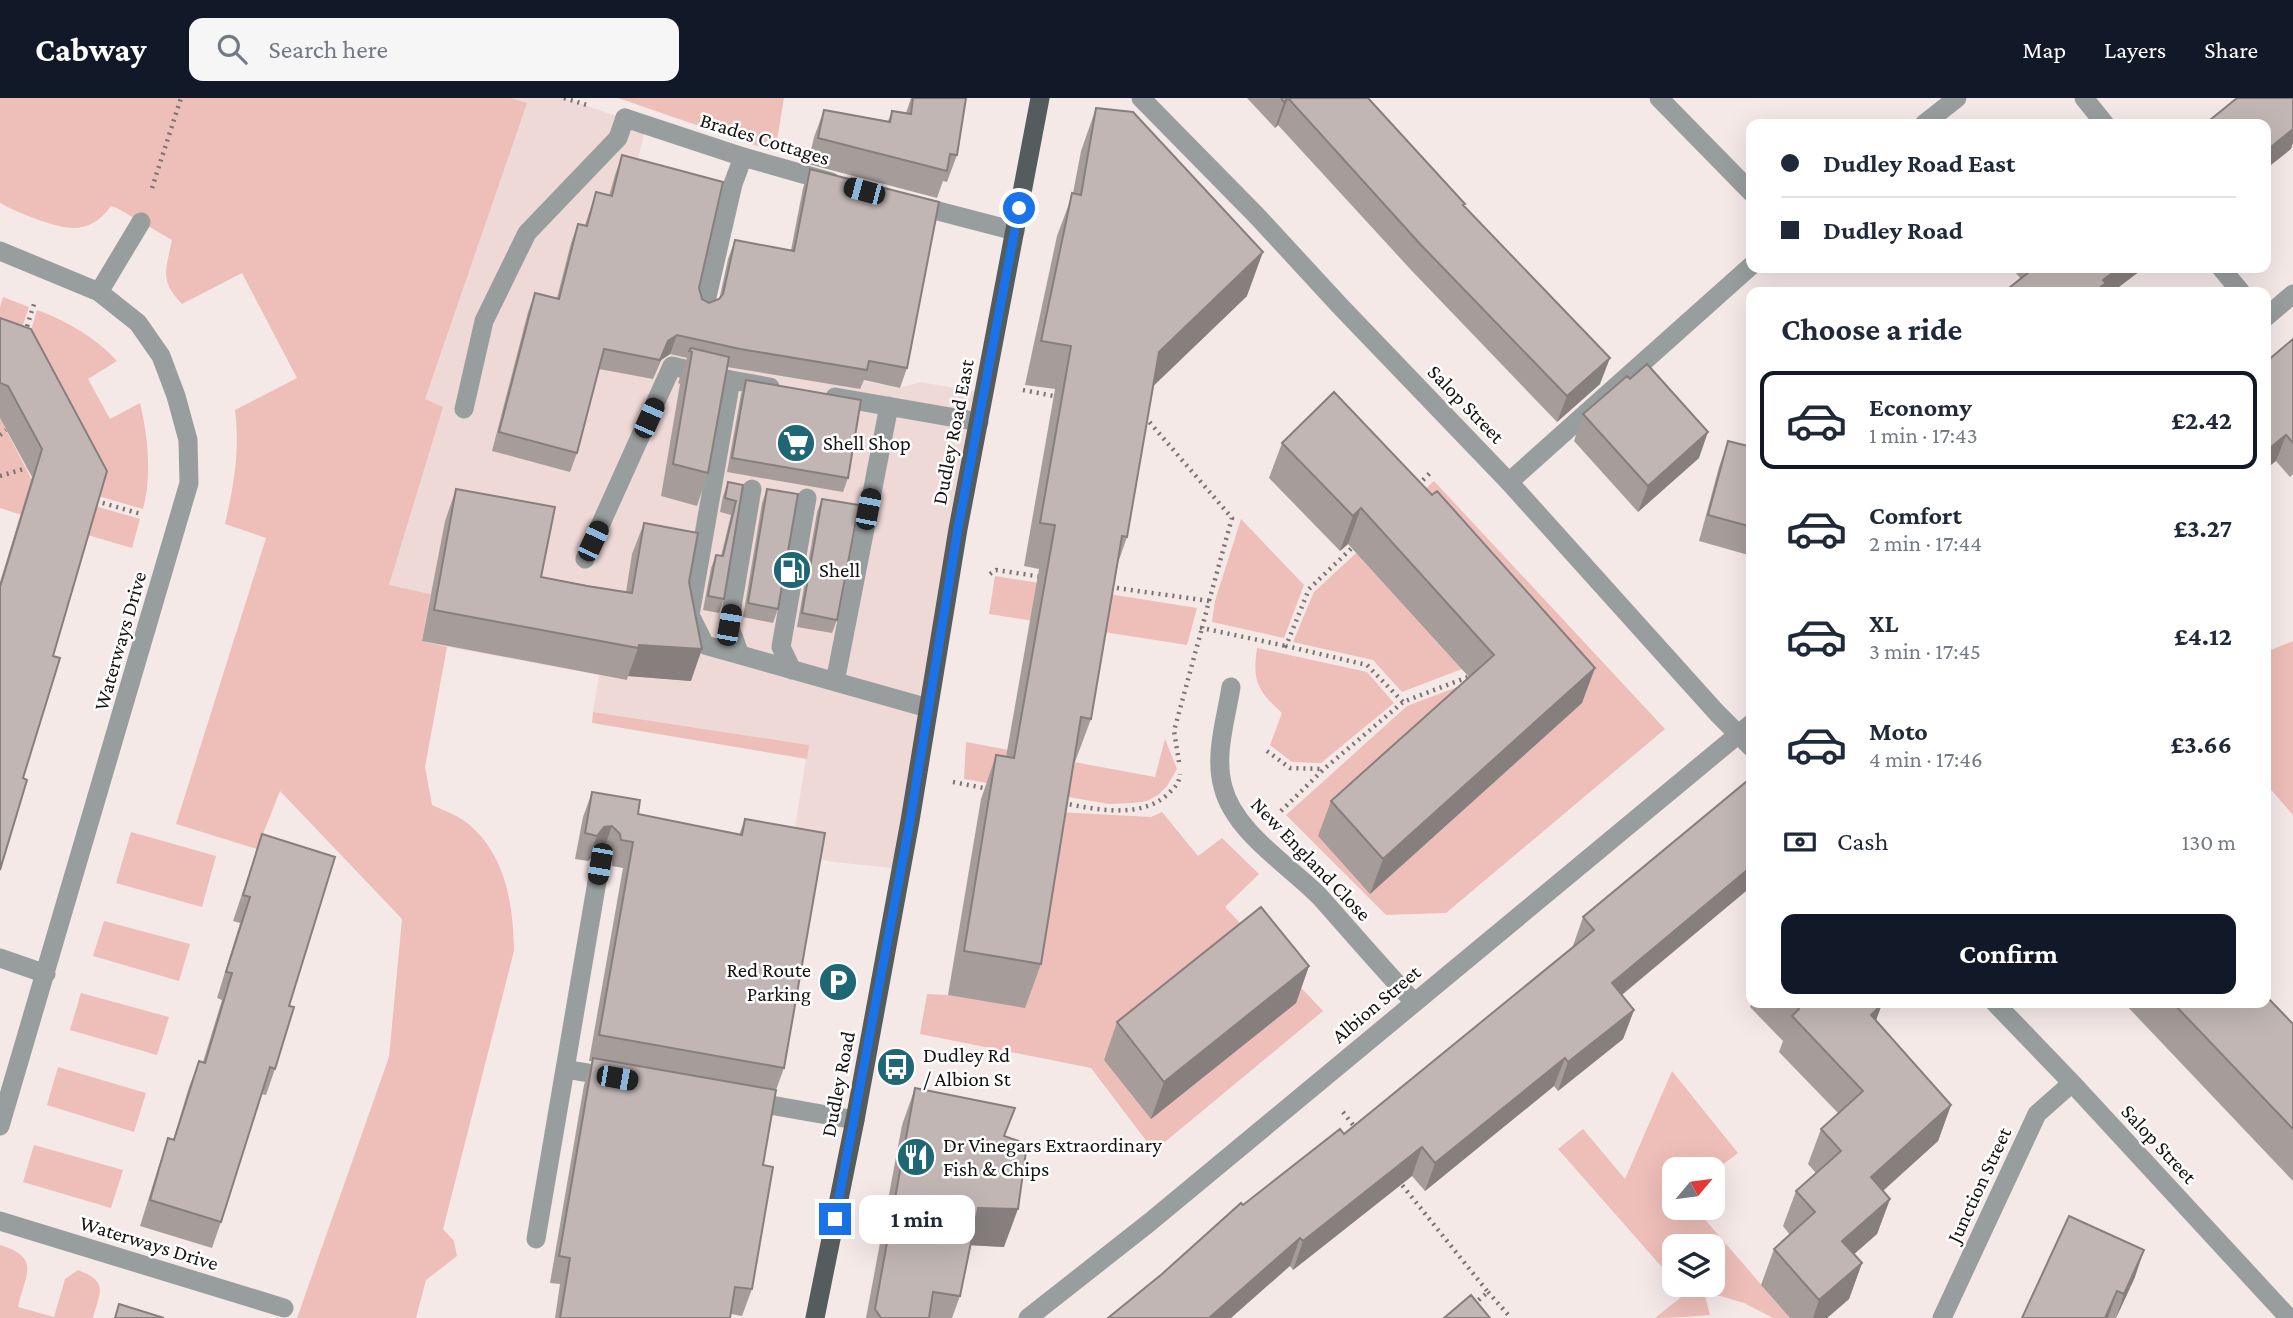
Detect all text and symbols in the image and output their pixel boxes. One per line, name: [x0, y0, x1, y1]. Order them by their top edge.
search box: [189, 18, 679, 81]
icon: search: [213, 30, 251, 68]
text: Cabway: [35, 31, 147, 68]
text: Search here: [269, 35, 388, 64]
text: Map: [2022, 36, 2066, 63]
text: Layers: [2104, 36, 2166, 63]
text: Share: [2204, 36, 2258, 63]
street label: Brades Cottages: [697, 108, 833, 170]
text: Dudley Road East: [1823, 149, 2015, 178]
car: [841, 175, 888, 207]
route start: [1003, 192, 1035, 224]
text: Dudley Road: [1823, 216, 1963, 245]
text: Choose a ride: [1781, 311, 1962, 347]
street label: Dudley Road East: [927, 356, 979, 507]
street label: Salop Street: [1423, 360, 1510, 449]
icon: car: [1785, 389, 1848, 452]
text: Economy: [1869, 393, 1972, 422]
car: [631, 395, 668, 441]
text: £2.42: [2171, 406, 2232, 435]
supermarket icon: Shell Shop: [775, 422, 817, 464]
text: 1 min · 17:43: [1869, 422, 1978, 448]
place label: Shell Shop: [823, 431, 911, 455]
car: [854, 486, 883, 532]
icon: car: [1785, 497, 1848, 560]
text: Comfort: [1869, 501, 1962, 530]
text: £3.27: [2173, 514, 2232, 543]
car: [575, 518, 612, 564]
text: 2 min · 17:44: [1869, 530, 1982, 556]
fuel station icon: Shell: [771, 549, 813, 591]
place label: Shell: [819, 558, 860, 582]
street label: Waterways Drive: [89, 569, 151, 713]
car: [716, 602, 743, 648]
icon: car: [1785, 605, 1848, 668]
text: XL: [1869, 609, 1898, 638]
text: £4.12: [2174, 622, 2232, 651]
text: 3 min · 17:45: [1869, 638, 1981, 664]
icon: car: [1785, 713, 1848, 776]
text: Moto: [1869, 717, 1928, 746]
text: £3.66: [2171, 730, 2232, 759]
text: 4 min · 17:46: [1869, 746, 1983, 772]
street label: New England Close: [1246, 792, 1376, 926]
icon: cash: [1781, 823, 1819, 861]
text: Cash: [1837, 827, 1888, 856]
text: 130 m: [2182, 829, 2236, 855]
car: [587, 841, 614, 887]
button: Confirm: [1781, 914, 2236, 994]
place label: Red Route Parking: [726, 958, 811, 1006]
street label: Albion Street: [1327, 959, 1426, 1048]
parking icon: Red Route Parking: [817, 961, 859, 1003]
street label: Dudley Road: [816, 1029, 860, 1139]
place label: Dudley Rd / Albion St: [923, 1043, 1012, 1091]
bus stop icon: Dudley Rd / Albion St: [875, 1046, 917, 1088]
car: [595, 1064, 640, 1092]
street label: Salop Street: [2116, 1099, 2202, 1189]
street label: Junction Street: [1941, 1122, 2017, 1248]
place label: Dr Vinegars Extraordinary Fish & Chips: [943, 1133, 1162, 1181]
restaurant icon: Dr Vinegars Extraordinary Fish & Chips: [895, 1136, 937, 1178]
north arrow: [1662, 1157, 1726, 1220]
map controls: [1662, 1157, 1725, 1297]
callout: 1 min: [860, 1194, 975, 1244]
route end: [819, 1203, 851, 1235]
text: 1 min: [891, 1206, 943, 1232]
street label: Waterways Drive: [77, 1210, 221, 1276]
button: layers: [1662, 1234, 1725, 1297]

